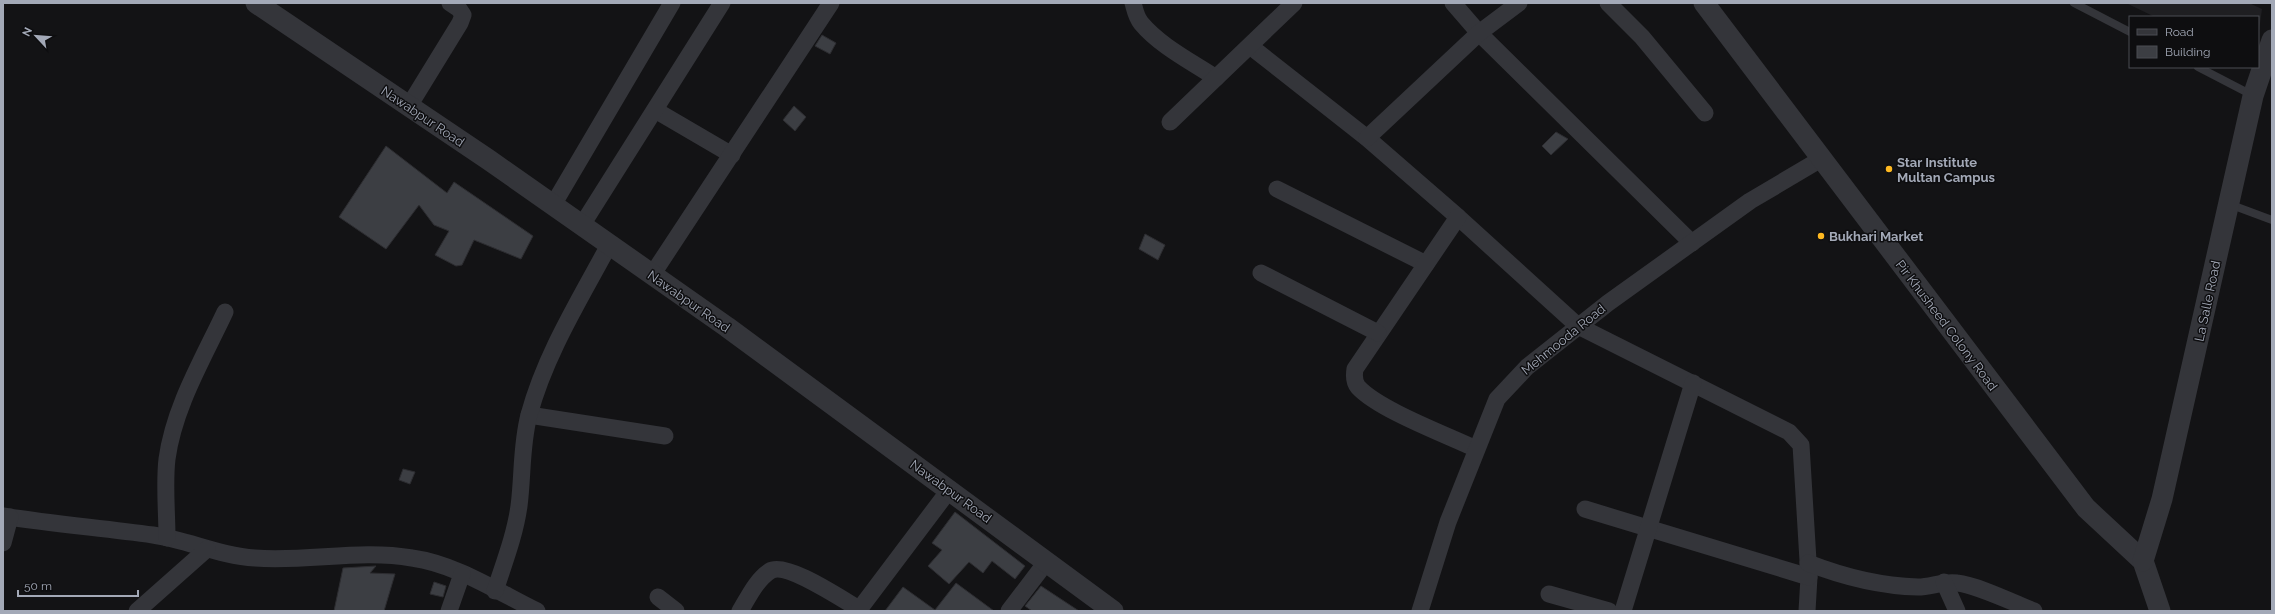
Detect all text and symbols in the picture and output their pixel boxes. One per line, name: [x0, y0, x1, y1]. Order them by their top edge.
north arrow: [16, 16, 56, 56]
legend: [2129, 16, 2259, 68]
text: N: [20, 25, 35, 38]
text: Road: [2165, 25, 2194, 39]
text: Building: [2165, 45, 2211, 59]
street label: Nawabpur Road: [378, 83, 467, 150]
place label: Star Institute Multan Campus: [1897, 155, 1996, 185]
marker: Star Institute Multan Campus: [1884, 164, 1894, 174]
place label: Bukhari Market: [1829, 229, 1923, 244]
marker: Bukhari Market: [1816, 231, 1826, 241]
street label: Pir Khusheed Colony Road: [1893, 257, 2001, 393]
street label: La Salle Road: [2192, 259, 2223, 343]
street label: Nawabpur Road: [645, 267, 733, 335]
street label: Mehmooda Road: [1518, 301, 1608, 378]
street label: Nawabpur Road: [907, 457, 994, 526]
scale bar: [18, 572, 138, 598]
text: 50 m: [24, 579, 52, 593]

